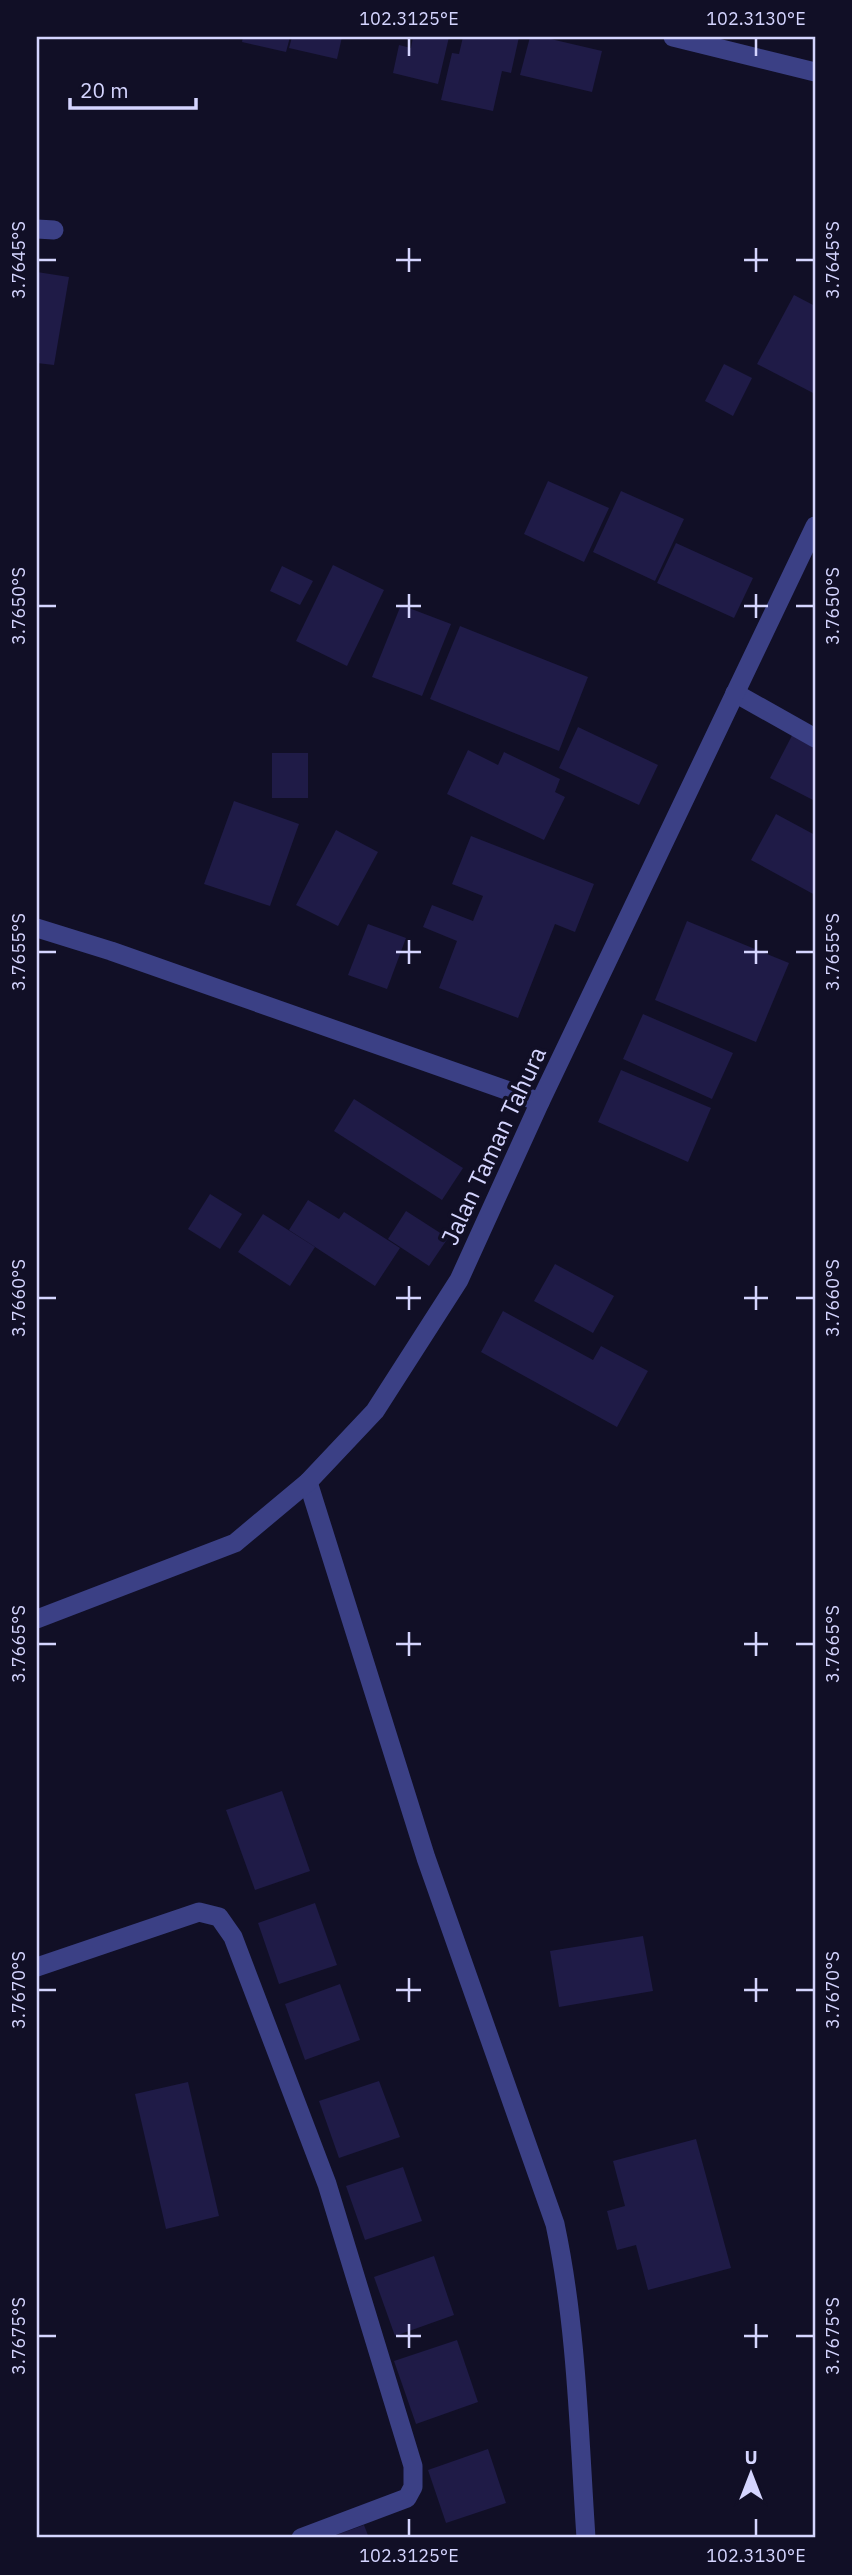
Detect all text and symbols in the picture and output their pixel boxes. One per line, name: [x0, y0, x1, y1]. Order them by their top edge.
text: 102.3125°E: [359, 7, 459, 30]
text: 102.3130°E: [706, 7, 806, 30]
scale bar: [70, 66, 196, 110]
text: 20 m: [80, 76, 129, 104]
text: 3.7645°S: [7, 221, 30, 299]
text: 3.7645°S: [821, 221, 844, 299]
text: 3.7650°S: [7, 567, 30, 645]
text: 3.7650°S: [821, 567, 844, 645]
text: 3.7655°S: [7, 913, 30, 991]
text: 3.7655°S: [821, 913, 844, 991]
street label: Jalan Taman Tahura: [433, 1041, 553, 1250]
text: 3.7660°S: [7, 1259, 30, 1337]
text: 3.7660°S: [821, 1259, 844, 1337]
text: 3.7665°S: [7, 1605, 30, 1683]
text: 3.7665°S: [821, 1605, 844, 1683]
text: 3.7670°S: [7, 1951, 30, 2029]
text: 3.7670°S: [821, 1951, 844, 2029]
text: 3.7675°S: [7, 2297, 30, 2375]
text: 3.7675°S: [821, 2297, 844, 2375]
north arrow: [716, 2438, 786, 2508]
text: U: [744, 2445, 758, 2469]
text: 102.3125°E: [359, 2544, 459, 2567]
text: 102.3130°E: [706, 2544, 806, 2567]

